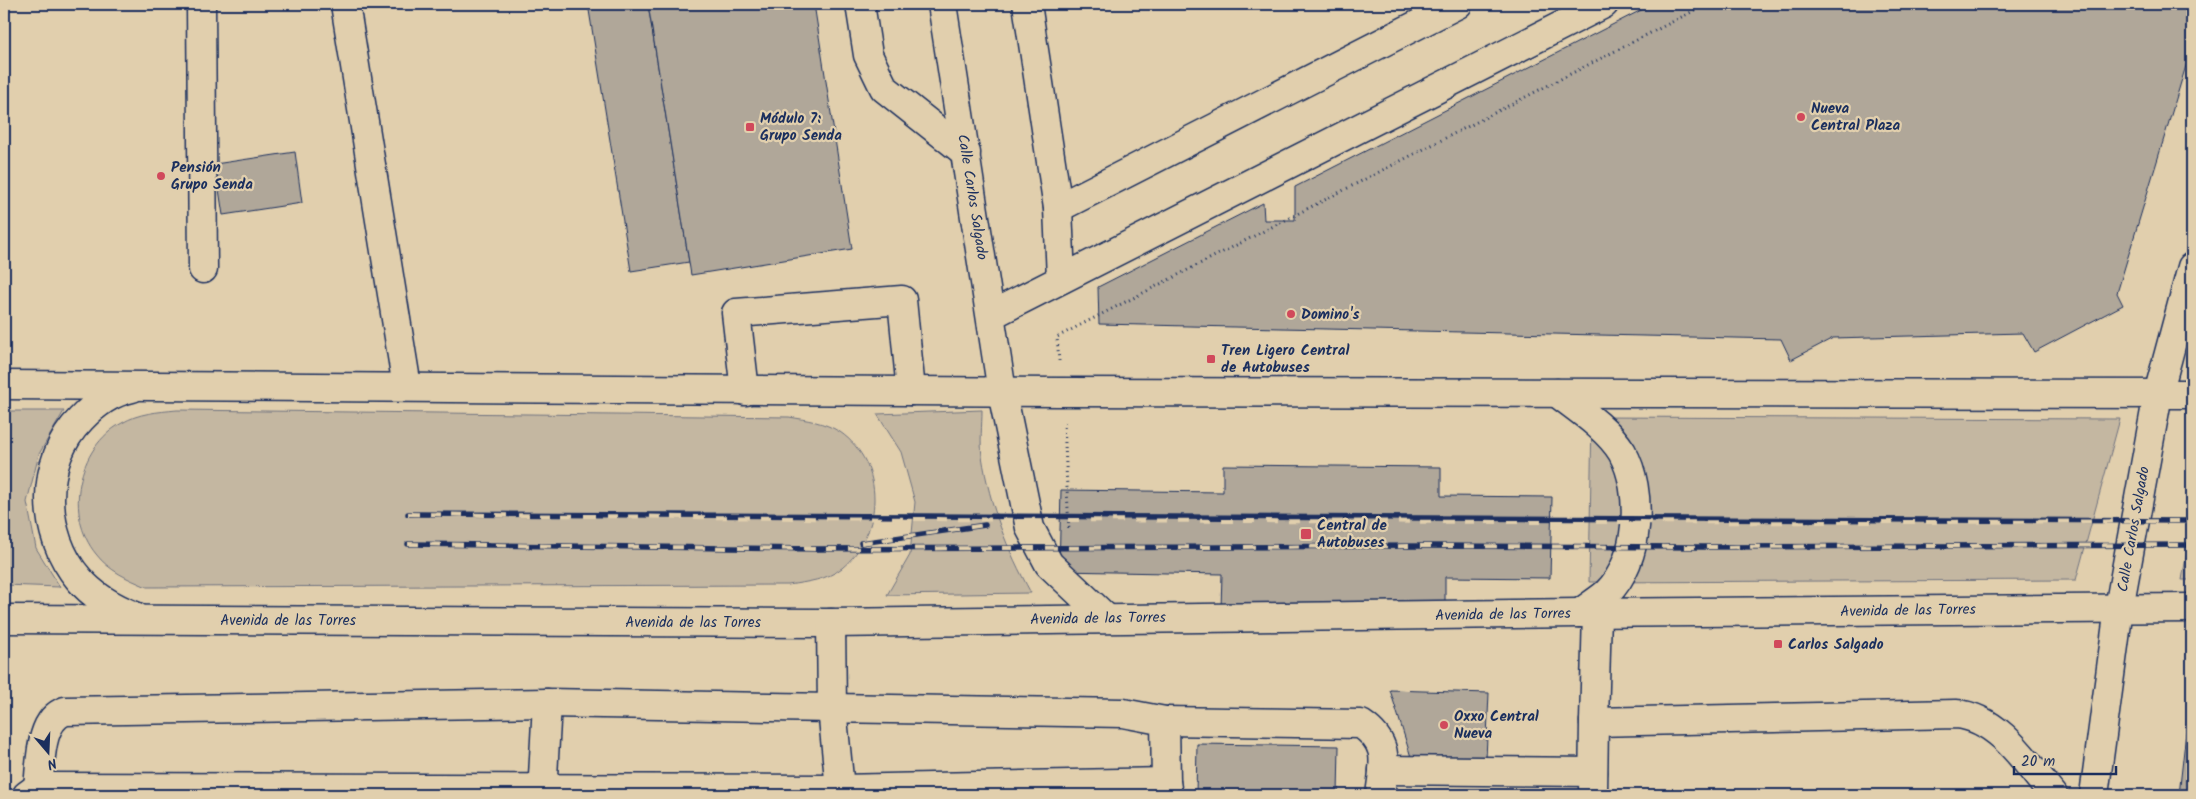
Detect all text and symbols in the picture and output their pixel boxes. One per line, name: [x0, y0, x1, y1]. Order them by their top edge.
place label: Nueva Central Plaza: [1811, 97, 1901, 138]
place label: Módulo 7: Grupo Senda: [760, 107, 842, 148]
marker: Nueva Central Plaza: [1795, 111, 1807, 123]
marker: Módulo 7: Grupo Senda: [744, 121, 756, 133]
street label: Calle Carlos Salgado: [950, 132, 994, 262]
place label: Pensión Grupo Senda: [171, 156, 253, 197]
marker: Pensión Grupo Senda: [155, 170, 167, 182]
place label: Domino's: [1301, 303, 1359, 327]
marker: Domino's: [1285, 308, 1297, 320]
place label: Tren Ligero Central de Autobuses: [1221, 339, 1349, 380]
marker: Tren Ligero Central de Autobuses: [1205, 353, 1217, 365]
street label: Calle Carlos Salgado: [2111, 464, 2157, 594]
place label: Central de Autobuses: [1317, 514, 1388, 555]
marker: Central de Autobuses: [1299, 527, 1313, 541]
street label: Avenida de las Torres: [1840, 598, 1977, 624]
street label: Avenida de las Torres: [1435, 602, 1572, 628]
street label: Avenida de las Torres: [1030, 606, 1167, 632]
street label: Avenida de las Torres: [220, 609, 356, 633]
street label: Avenida de las Torres: [625, 611, 761, 635]
place label: Carlos Salgado: [1788, 633, 1884, 657]
marker: Carlos Salgado: [1772, 638, 1784, 650]
place label: Oxxo Central Nueva: [1454, 705, 1539, 746]
marker: Oxxo Central Nueva: [1438, 719, 1450, 731]
north arrow: [22, 726, 72, 776]
scale bar: [2014, 744, 2116, 776]
text: 20 m: [2021, 750, 2055, 774]
text: N: [44, 752, 60, 775]

